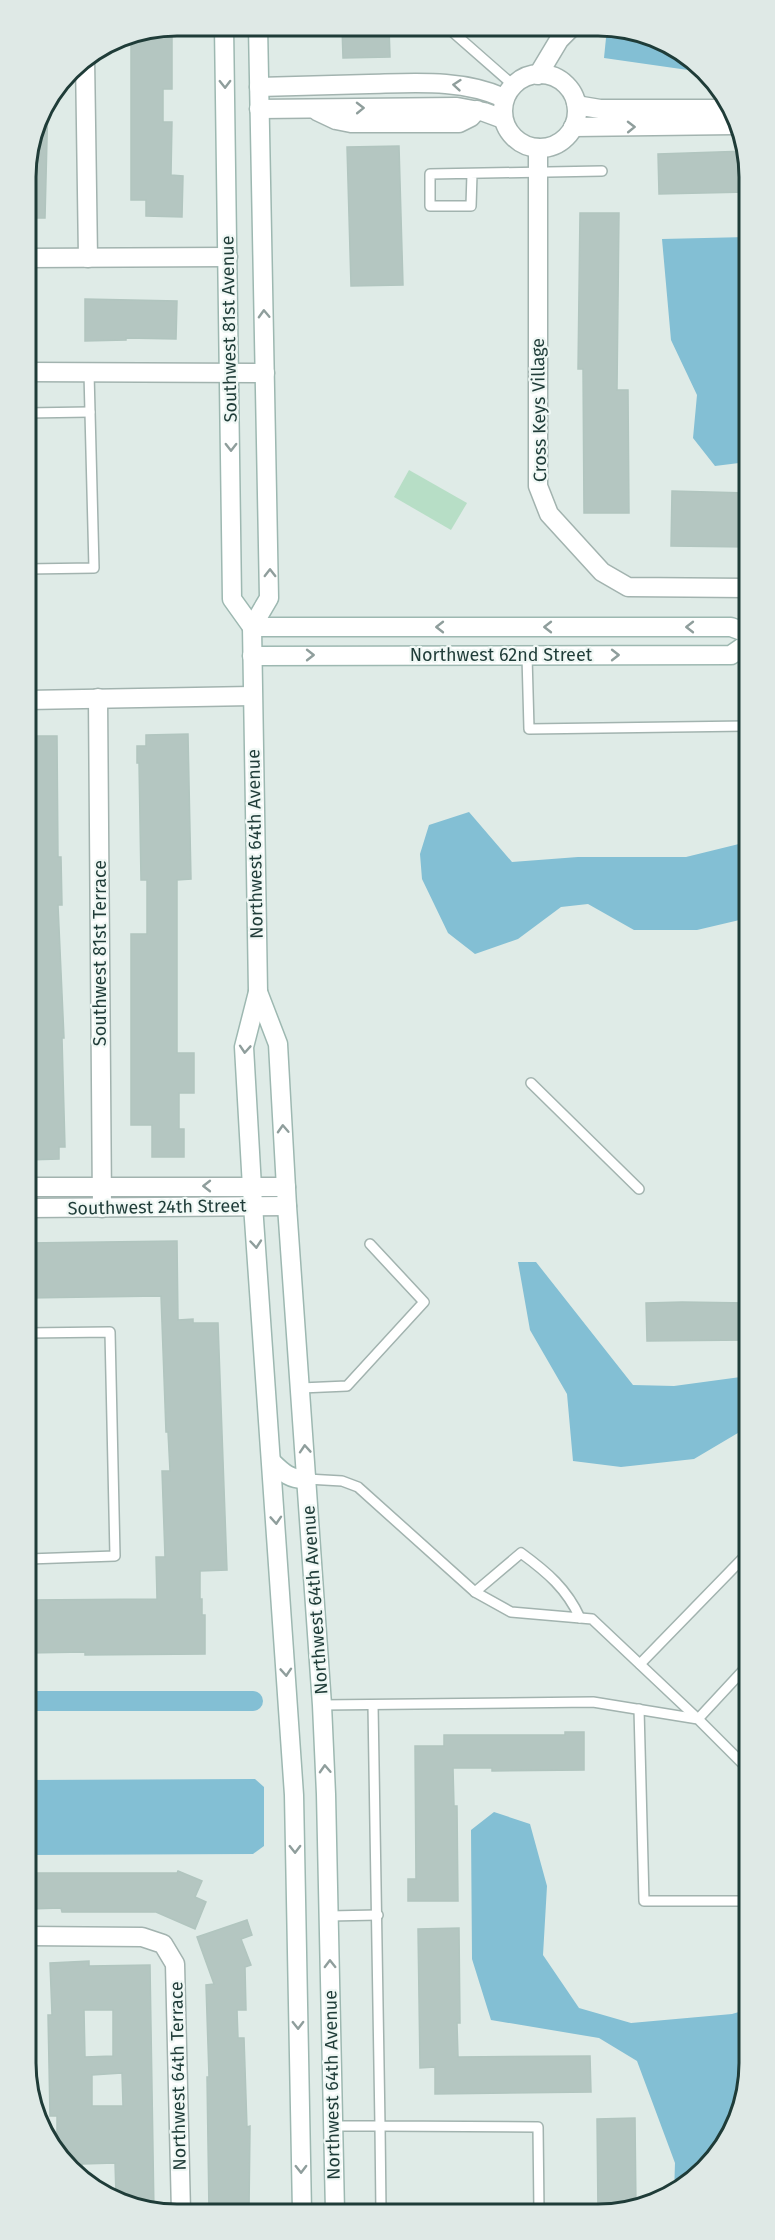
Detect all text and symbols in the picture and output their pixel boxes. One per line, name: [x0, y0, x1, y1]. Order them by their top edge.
one-way arrow: [452, 79, 461, 92]
one-way arrow: [218, 80, 231, 89]
one-way arrow: [355, 101, 364, 114]
one-way arrow: [627, 121, 636, 133]
street label: Southwest 81st Avenue: [216, 235, 242, 423]
one-way arrow: [257, 310, 270, 319]
street label: Cross Keys Village: [527, 338, 551, 482]
one-way arrow: [225, 443, 237, 452]
one-way arrow: [263, 569, 276, 578]
one-way arrow: [436, 621, 445, 633]
one-way arrow: [543, 621, 552, 633]
one-way arrow: [685, 621, 694, 633]
street label: Northwest 62nd Street: [410, 644, 593, 666]
one-way arrow: [306, 649, 315, 661]
one-way arrow: [610, 649, 619, 661]
street label: Northwest 64th Avenue: [242, 749, 268, 939]
street label: Southwest 81st Terrace: [89, 860, 111, 1046]
one-way arrow: [239, 1045, 252, 1054]
one-way arrow: [276, 1124, 289, 1133]
one-way arrow: [202, 1180, 211, 1192]
street label: Southwest 24th Street: [67, 1194, 247, 1220]
one-way arrow: [249, 1239, 262, 1248]
one-way arrow: [298, 1444, 311, 1453]
street label: Northwest 64th Avenue: [297, 1505, 333, 1695]
one-way arrow: [269, 1516, 282, 1525]
one-way arrow: [280, 1668, 293, 1677]
one-way arrow: [318, 1765, 331, 1774]
one-way arrow: [289, 1844, 301, 1853]
one-way arrow: [323, 1960, 336, 1969]
street label: Northwest 64th Terrace: [165, 1981, 191, 2171]
street label: Northwest 64th Avenue: [319, 1990, 345, 2180]
one-way arrow: [292, 2020, 305, 2029]
one-way arrow: [295, 2165, 307, 2174]

